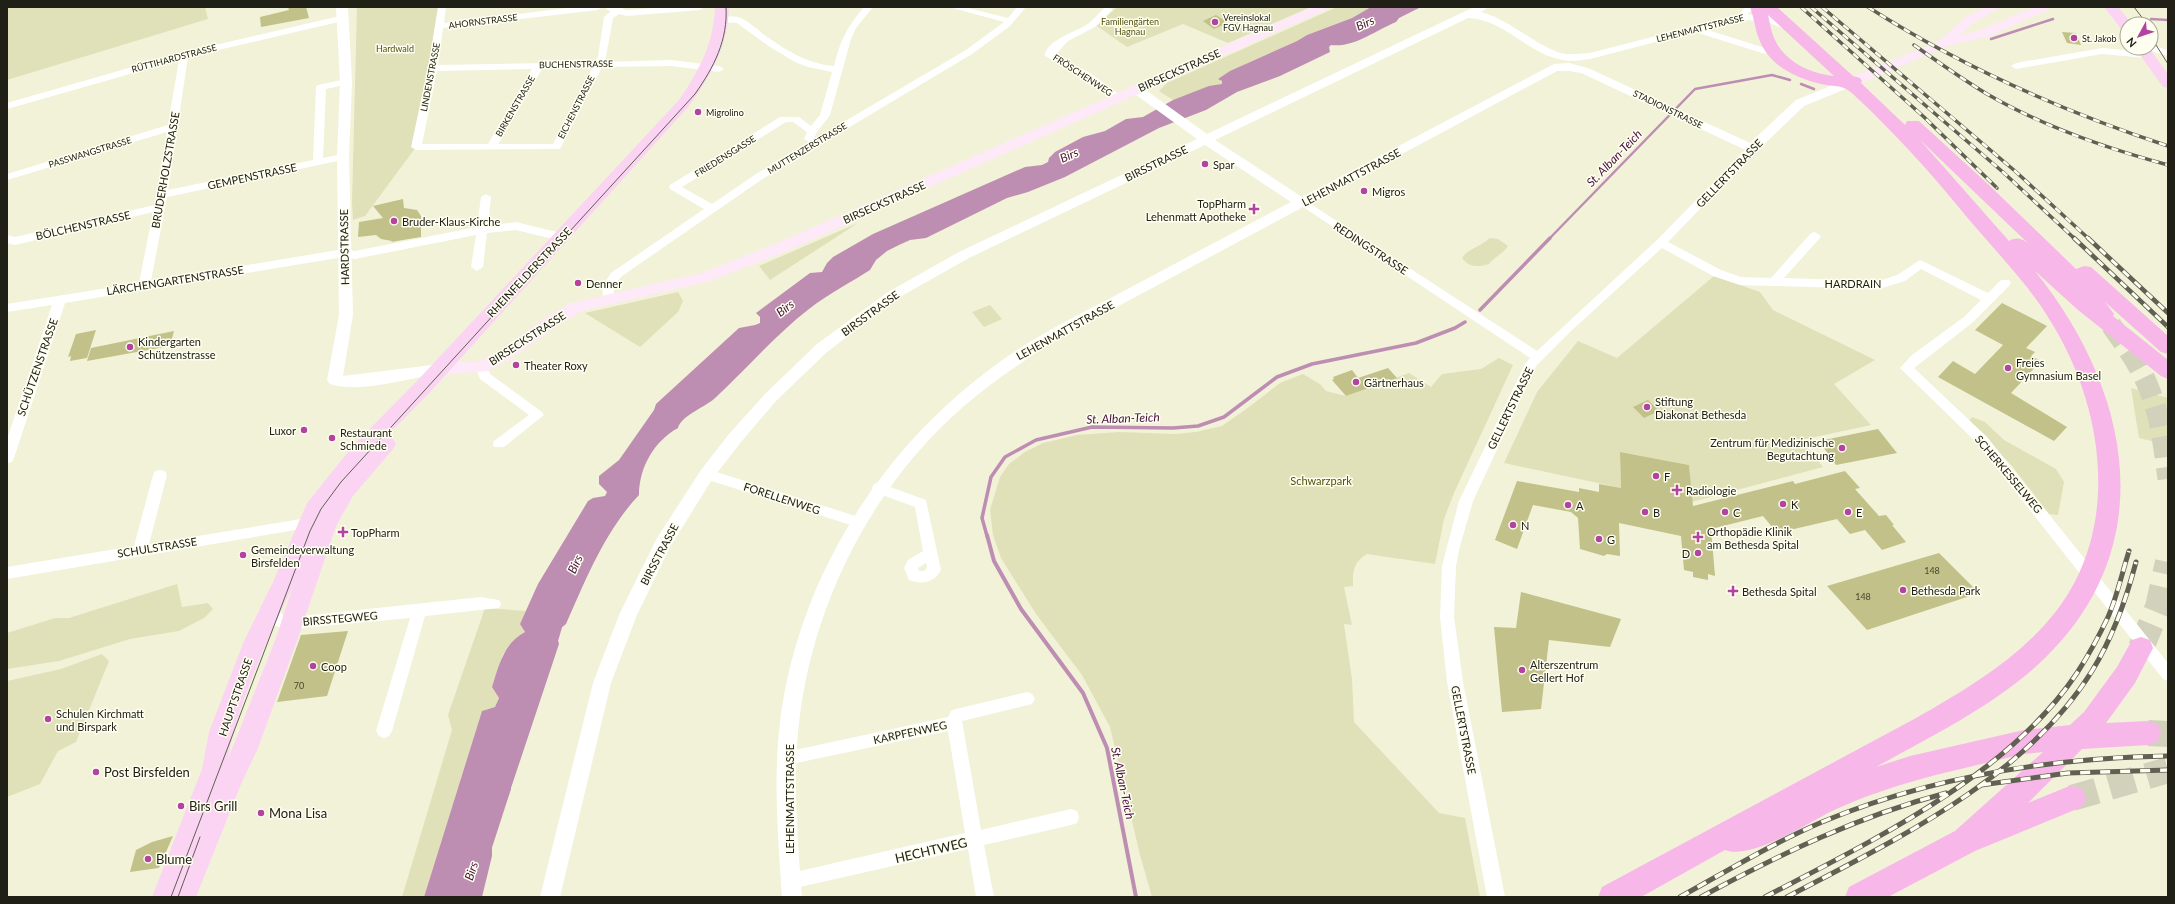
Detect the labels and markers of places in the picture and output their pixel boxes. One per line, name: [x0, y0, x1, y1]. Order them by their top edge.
place label: Vereinslokal FGV Hagnau: [1223, 12, 1273, 33]
marker: Vereinslokal FGV Hagnau: [1210, 17, 1220, 27]
marker: St. Jakob: [2069, 33, 2079, 43]
place label: St. Jakob: [2082, 33, 2117, 44]
marker: Migrolino: [693, 107, 703, 117]
place label: Migrolino: [706, 107, 744, 118]
place label: Spar: [1213, 158, 1234, 171]
marker: Spar: [1200, 159, 1210, 169]
place label: Migros: [1372, 185, 1406, 198]
marker: Migros: [1359, 186, 1369, 196]
place label: TopPharm Lehenmatt Apotheke: [1146, 197, 1246, 223]
marker: TopPharm Lehenmatt Apotheke: [1249, 204, 1259, 214]
place label: Bruder-Klaus-Kirche: [402, 215, 500, 228]
marker: Bruder-Klaus-Kirche: [389, 216, 399, 226]
place label: Denner: [586, 277, 622, 290]
marker: Denner: [573, 278, 583, 288]
place label: Kindergarten Schützenstrasse: [138, 335, 216, 361]
marker: Kindergarten Schützenstrasse: [125, 342, 135, 352]
place label: Freies Gymnasium Basel: [2016, 356, 2101, 382]
place label: Theater Roxy: [524, 359, 588, 372]
marker: Theater Roxy: [511, 360, 521, 370]
marker: Freies Gymnasium Basel: [2003, 363, 2013, 373]
place label: Gärtnerhaus: [1364, 376, 1424, 389]
marker: Gärtnerhaus: [1351, 377, 1361, 387]
place label: Stiftung Diakonat Bethesda: [1655, 395, 1746, 421]
marker: Stiftung Diakonat Bethesda: [1642, 402, 1652, 412]
place label: Luxor: [269, 424, 296, 437]
marker: Luxor: [299, 425, 309, 435]
place label: Restaurant Schmiede: [340, 426, 392, 452]
marker: Restaurant Schmiede: [327, 433, 337, 443]
place label: Zentrum für Medizinische Begutachtung: [1710, 436, 1834, 462]
marker: Zentrum für Medizinische Begutachtung: [1837, 443, 1847, 453]
place label: F: [1664, 470, 1670, 483]
marker: F: [1651, 471, 1661, 481]
marker: Radiologie: [1671, 484, 1683, 496]
place label: Radiologie: [1686, 484, 1736, 497]
place label: K: [1791, 498, 1799, 511]
place label: A: [1576, 499, 1584, 512]
marker: K: [1778, 499, 1788, 509]
marker: A: [1563, 500, 1573, 510]
place label: B: [1653, 506, 1660, 519]
place label: C: [1733, 506, 1741, 519]
place label: E: [1856, 506, 1862, 519]
marker: B: [1640, 507, 1650, 517]
marker: C: [1720, 507, 1730, 517]
marker: E: [1843, 507, 1853, 517]
place label: N: [1521, 519, 1529, 532]
marker: N: [1508, 520, 1518, 530]
place label: Orthopädie Klinik am Bethesda Spital: [1707, 525, 1799, 551]
place label: TopPharm: [351, 526, 400, 539]
marker: TopPharm: [338, 527, 348, 537]
marker: Orthopädie Klinik am Bethesda Spital: [1692, 531, 1704, 543]
place label: G: [1607, 533, 1615, 546]
marker: G: [1594, 534, 1604, 544]
place label: Gemeindeverwaltung Birsfelden: [251, 543, 354, 569]
place label: D: [1682, 547, 1690, 560]
marker: D: [1693, 548, 1703, 558]
marker: Gemeindeverwaltung Birsfelden: [238, 550, 248, 560]
place label: Bethesda Park: [1911, 584, 1981, 597]
marker: Bethesda Spital: [1727, 585, 1739, 597]
place label: Bethesda Spital: [1742, 585, 1817, 598]
marker: Bethesda Park: [1898, 585, 1908, 595]
place label: Alterszentrum Gellert Hof: [1530, 658, 1598, 684]
place label: Coop: [321, 660, 347, 673]
marker: Coop: [308, 661, 318, 671]
marker: Alterszentrum Gellert Hof: [1517, 665, 1527, 675]
place label: Schulen Kirchmatt und Birspark: [56, 707, 144, 733]
marker: Schulen Kirchmatt und Birspark: [43, 714, 53, 724]
place label: Post Birsfelden: [104, 764, 190, 780]
marker: Post Birsfelden: [91, 767, 101, 777]
place label: Birs Grill: [189, 798, 237, 814]
marker: Birs Grill: [176, 801, 186, 811]
place label: Mona Lisa: [269, 805, 327, 821]
marker: Mona Lisa: [256, 808, 266, 818]
place label: Blume: [156, 851, 192, 867]
marker: Blume: [143, 854, 153, 864]

